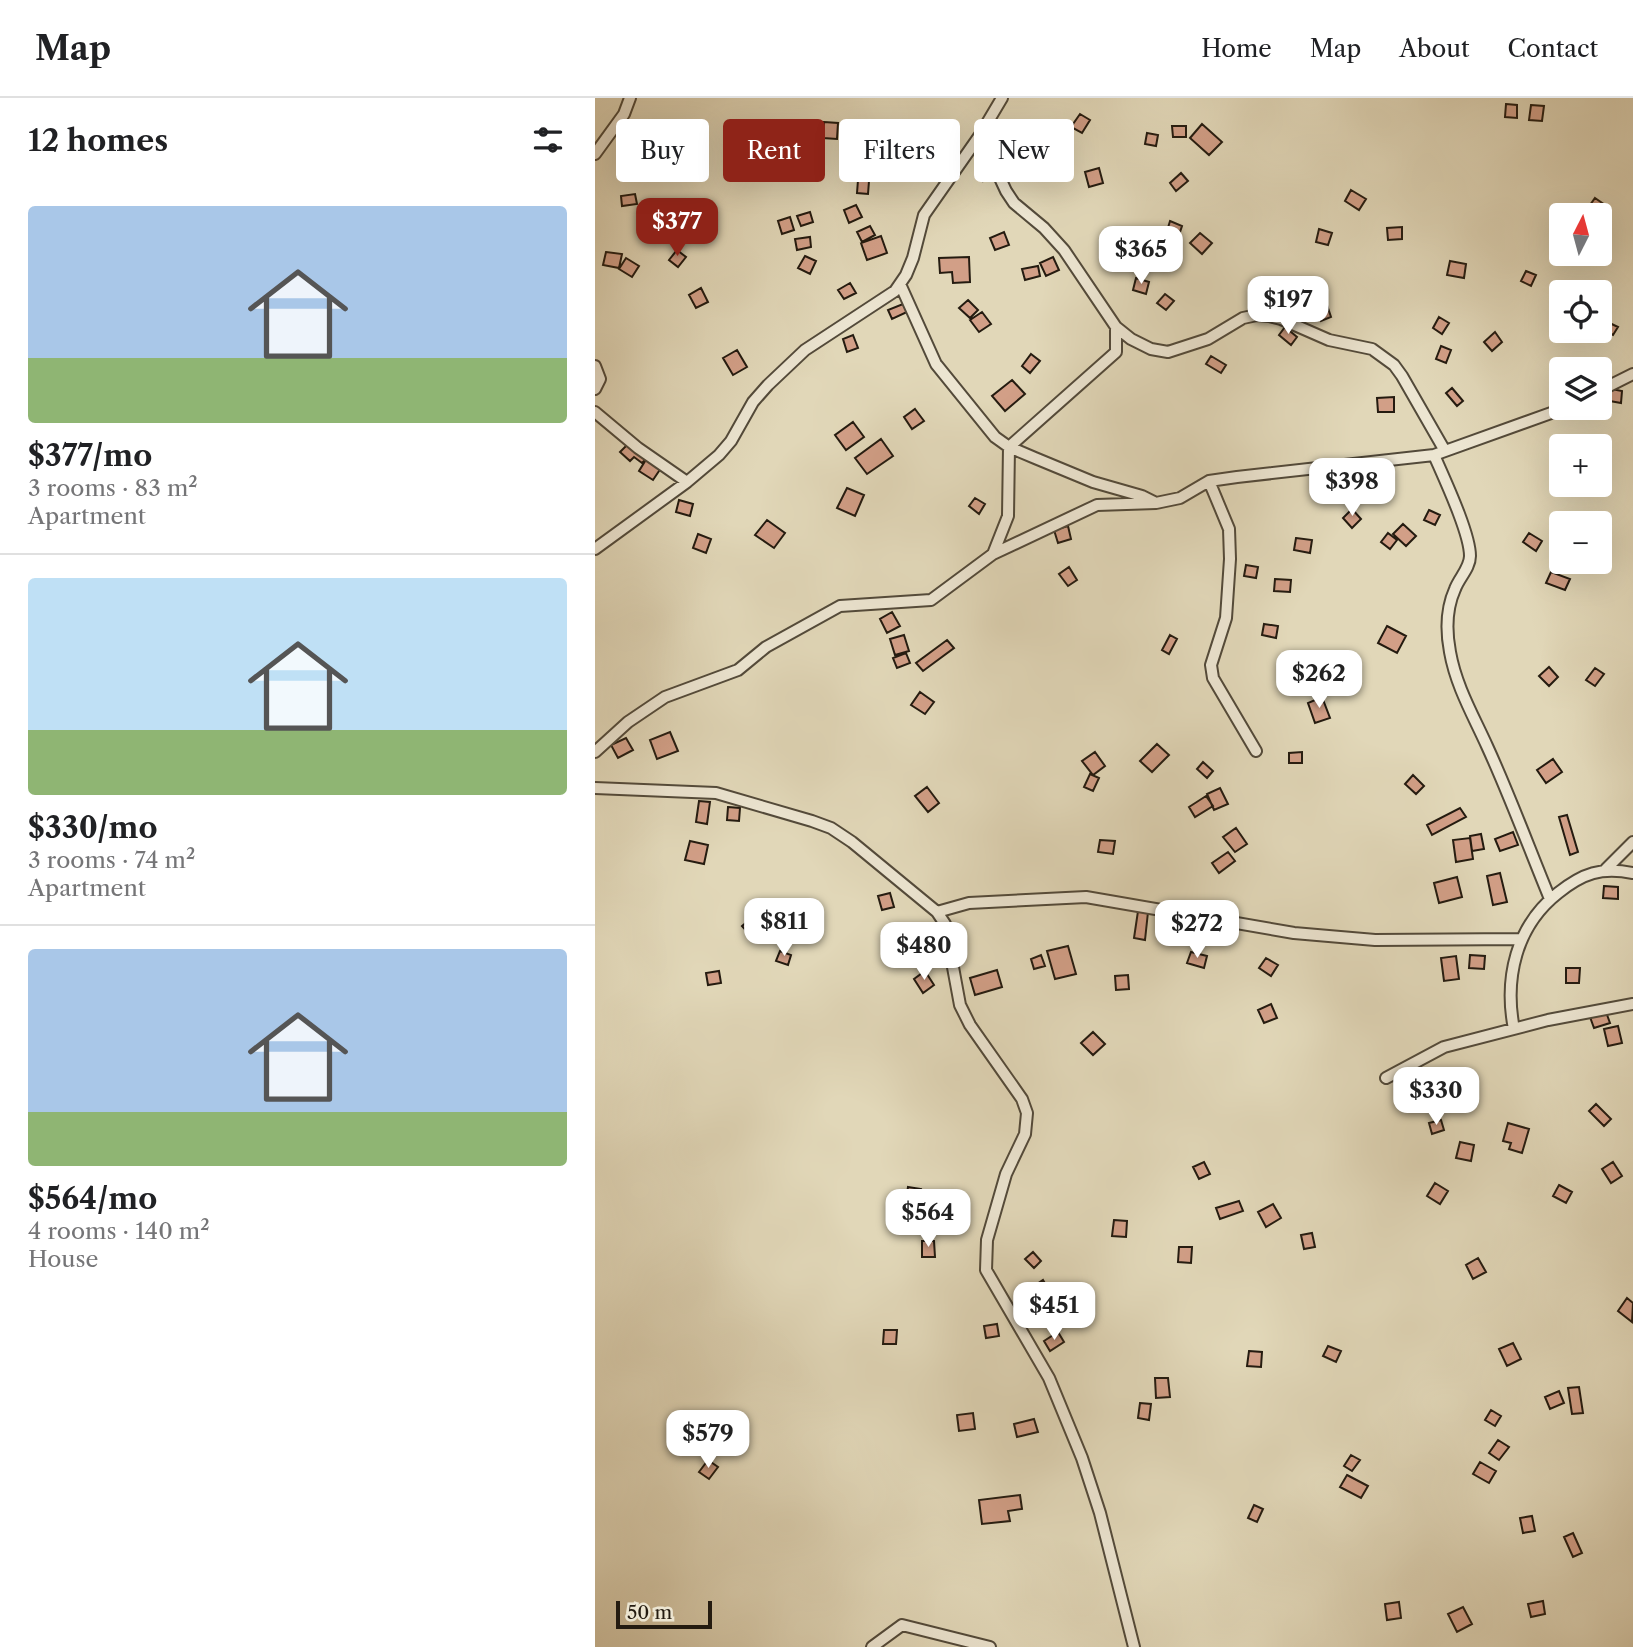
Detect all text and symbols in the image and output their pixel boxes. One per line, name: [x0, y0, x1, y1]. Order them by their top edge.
text: Map: [35, 28, 111, 69]
text: Home: [1201, 34, 1272, 63]
text: Map: [1310, 34, 1361, 63]
text: About: [1399, 34, 1470, 63]
text: Contact: [1508, 34, 1598, 63]
chip: Buy: [616, 119, 709, 182]
chip: Rent: [723, 119, 825, 182]
chip: Filters: [839, 119, 960, 182]
chip: New: [974, 119, 1074, 182]
icon: filters: [529, 121, 567, 159]
text: 12 homes: [28, 122, 168, 159]
pin: $377: [636, 198, 718, 258]
north arrow: [1549, 203, 1612, 266]
map controls: [1549, 203, 1612, 574]
text: $377: [652, 207, 702, 235]
pin: $365: [1100, 226, 1182, 286]
text: $365: [1115, 235, 1167, 263]
icon: home: [235, 251, 361, 377]
pin: $197: [1247, 276, 1329, 336]
button: locate: [1549, 280, 1612, 343]
text: $197: [1264, 285, 1312, 313]
button: layers: [1549, 357, 1612, 420]
button: +: [1549, 434, 1612, 497]
text: $377/mo: [28, 437, 152, 474]
pin: $398: [1311, 458, 1393, 518]
text: $398: [1325, 467, 1379, 495]
text: 3 rooms · 83 m²: [28, 474, 198, 502]
text: Apartment: [28, 502, 146, 530]
button: −: [1549, 511, 1612, 574]
icon: home: [235, 623, 361, 749]
pin: $262: [1278, 650, 1360, 710]
text: $262: [1292, 659, 1346, 687]
text: $330/mo: [28, 809, 157, 846]
text: 3 rooms · 74 m²: [28, 846, 195, 874]
text: Apartment: [28, 874, 146, 902]
pin: $811: [743, 898, 825, 958]
pin: $272: [1156, 900, 1238, 960]
text: $811: [760, 907, 808, 935]
text: $272: [1171, 909, 1223, 937]
pin: $480: [883, 922, 965, 982]
text: $480: [896, 931, 952, 959]
icon: home: [235, 994, 361, 1120]
pin: $330: [1395, 1068, 1477, 1127]
text: $330: [1409, 1076, 1463, 1104]
text: $564/mo: [28, 1180, 157, 1217]
pin: $564: [887, 1190, 969, 1249]
text: $564: [902, 1198, 954, 1226]
text: 4 rooms · 140 m²: [28, 1217, 210, 1245]
text: House: [28, 1245, 98, 1273]
pin: $451: [1013, 1282, 1095, 1342]
text: $451: [1029, 1291, 1079, 1319]
pin: $579: [667, 1410, 749, 1470]
text: $579: [682, 1419, 734, 1447]
scale bar: [616, 1598, 712, 1630]
text: 50 m: [627, 1601, 672, 1624]

